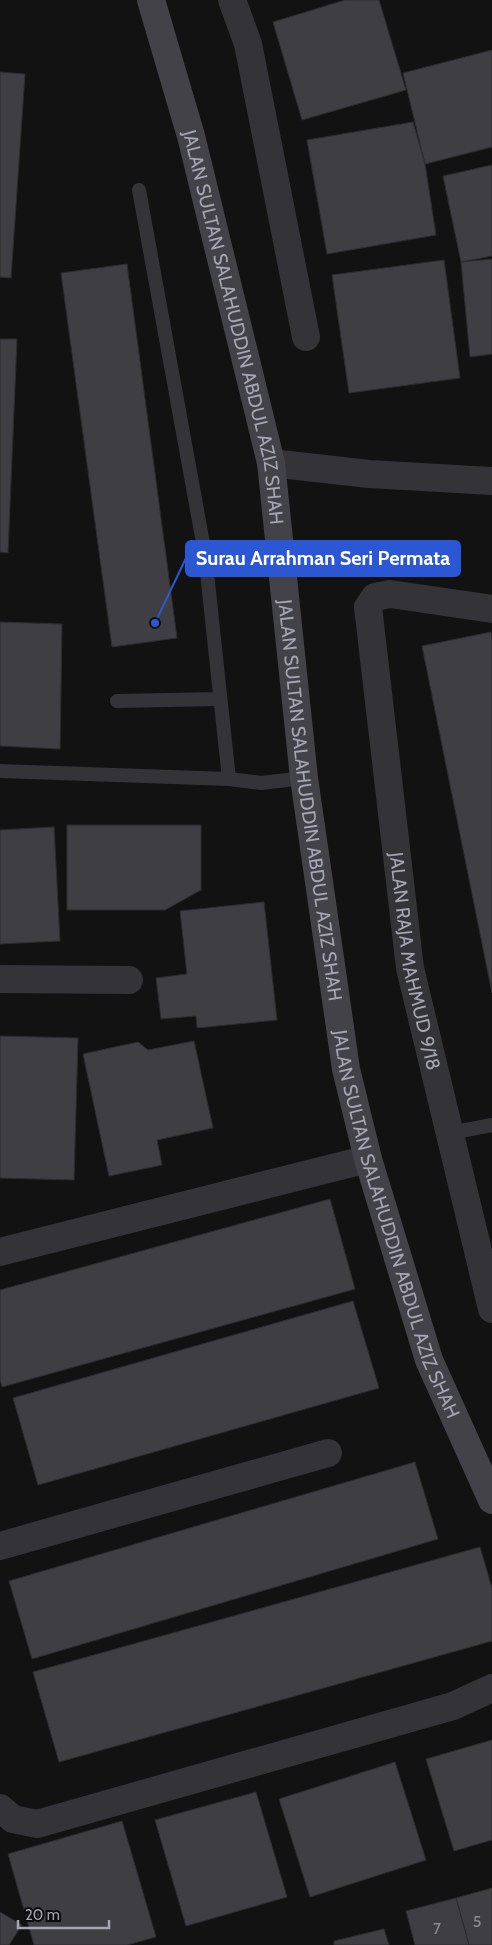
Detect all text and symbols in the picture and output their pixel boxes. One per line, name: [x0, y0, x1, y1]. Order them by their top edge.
street label: JALAN SULTAN SALAHUDDIN ABDUL AZIZ SHAH: [178, 126, 289, 526]
callout: Surau Arrahman Seri Permata: [186, 541, 460, 576]
text: Surau Arrahman Seri Permata: [196, 546, 450, 570]
street label: JALAN SULTAN SALAHUDDIN ABDUL AZIZ SHAH: [274, 597, 348, 1002]
street label: JALAN RAJA MAHMUD 9/18: [385, 850, 446, 1072]
street label: JALAN SULTAN SALAHUDDIN ABDUL AZIZ SHAH: [329, 1027, 465, 1422]
scale bar: [18, 1898, 109, 1930]
text: 20 m: [25, 1906, 60, 1924]
house number: 5: [473, 1912, 481, 1931]
house number: 7: [433, 1919, 441, 1938]

